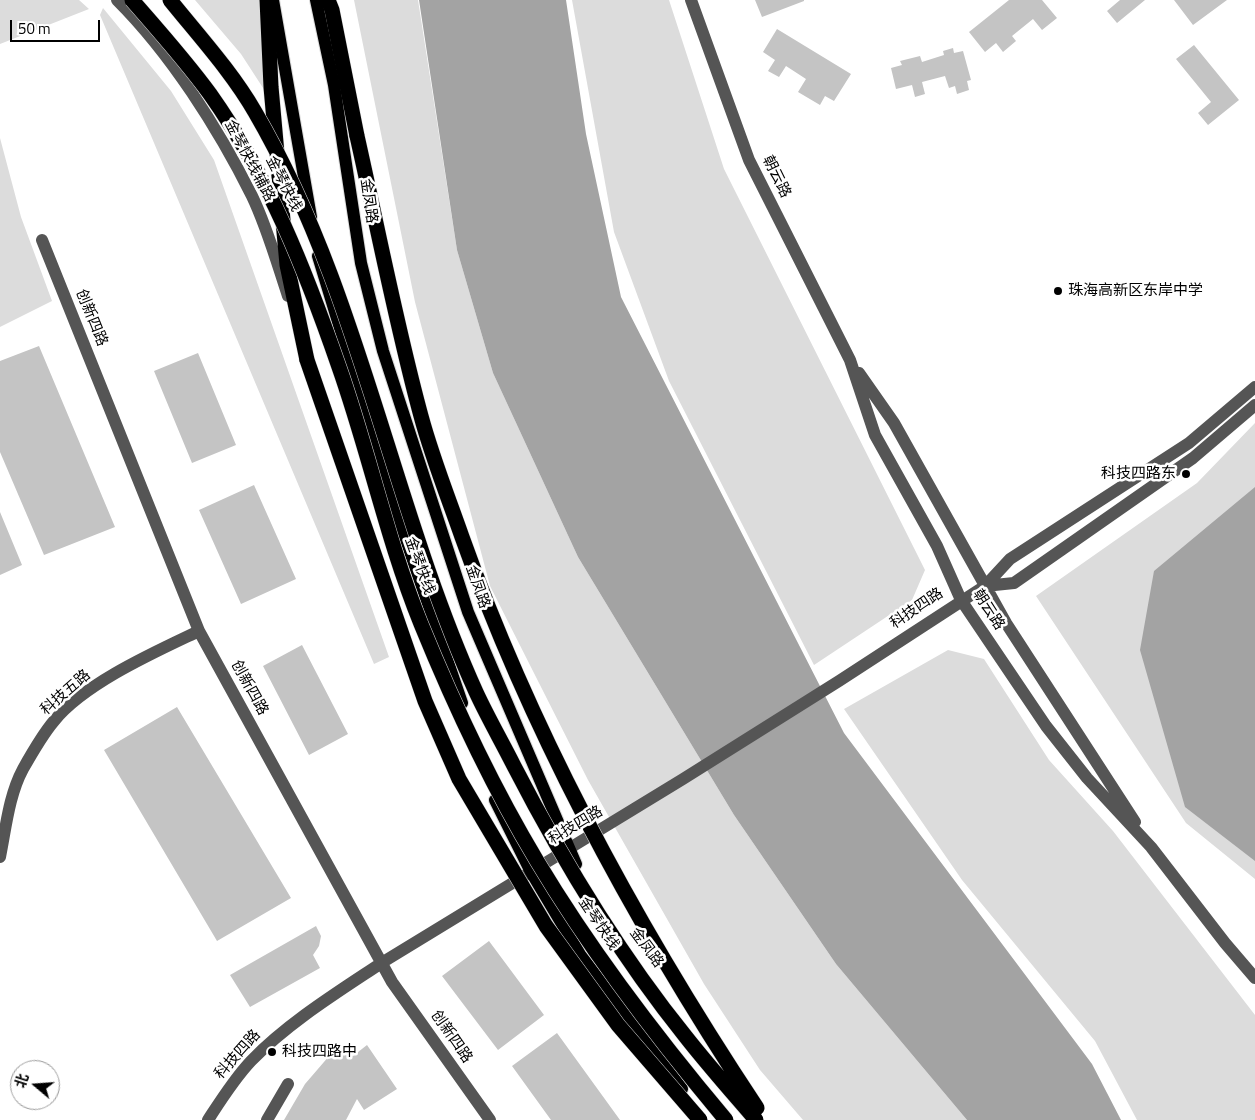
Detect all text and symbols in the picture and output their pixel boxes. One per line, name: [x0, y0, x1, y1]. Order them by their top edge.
scale bar: [12, 10, 102, 42]
text: 50 m: [18, 17, 51, 40]
street label: 金琴快线辅路: [220, 117, 278, 205]
street label: 金琴快线: [261, 153, 305, 215]
street label: 朝云路: [758, 153, 794, 201]
street label: 金凤路: [356, 177, 380, 225]
place label: 珠海高新区东岸中学: [1068, 282, 1203, 300]
marker: 珠海高新区东岸中学: [1052, 285, 1064, 297]
street label: 创新四路: [71, 287, 111, 349]
place label: 科技四路东: [1101, 465, 1176, 483]
marker: 科技四路东: [1180, 468, 1192, 480]
street label: 金琴快线: [400, 535, 438, 597]
street label: 金凤路: [461, 563, 493, 611]
street label: 科技四路: [887, 585, 947, 633]
street label: 朝云路: [968, 586, 1008, 634]
street label: 创新四路: [227, 657, 271, 719]
street label: 科技五路: [37, 667, 95, 719]
street label: 科技四路: [546, 803, 606, 849]
street label: 金琴快线: [574, 894, 622, 954]
street label: 金凤路: [625, 925, 667, 971]
street label: 创新四路: [426, 1007, 476, 1067]
street label: 科技四路: [211, 1027, 265, 1083]
place label: 科技四路中: [282, 1043, 357, 1061]
marker: 科技四路中: [266, 1046, 278, 1058]
north arrow: [10, 1060, 60, 1110]
text: 北: [9, 1071, 33, 1090]

